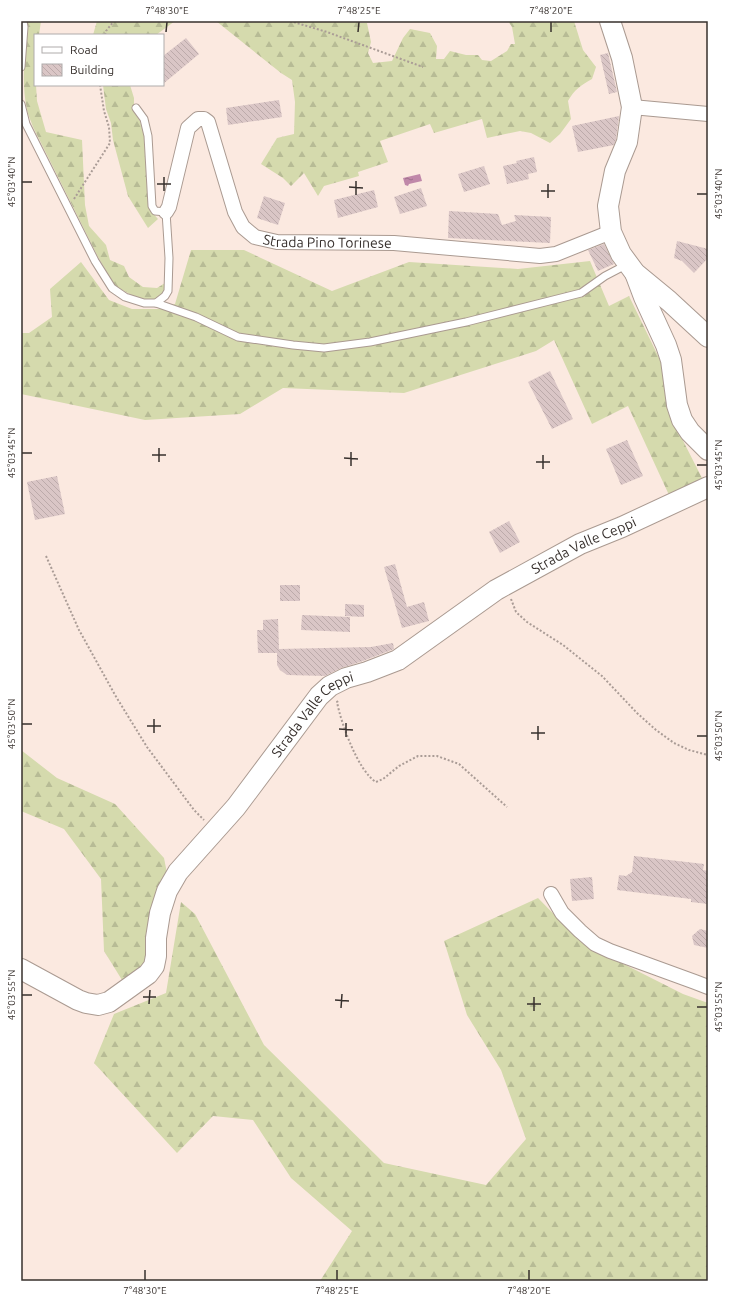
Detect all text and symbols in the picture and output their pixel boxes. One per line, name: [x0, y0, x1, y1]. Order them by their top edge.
text: 7°48'30"E: [145, 5, 189, 16]
text: 7°48'25"E: [337, 5, 381, 16]
text: 7°48'20"E: [529, 5, 573, 16]
legend: [34, 34, 164, 86]
text: Road: [70, 43, 98, 56]
text: Building: [70, 63, 114, 76]
text: 45°03'40"N: [6, 157, 17, 207]
text: 45°03'40"N: [713, 169, 724, 219]
street label: Strada Pino Torinese: [262, 231, 392, 251]
text: 45°03'45"N: [6, 428, 17, 478]
text: 45°03'45"N: [713, 440, 724, 490]
street label: Strada Valle Ceppi: [528, 514, 639, 577]
street label: Strada Valle Ceppi: [268, 668, 355, 760]
text: 45°03'50"N: [6, 699, 17, 749]
text: 45°03'50"N: [713, 711, 724, 761]
text: 45°03'55"N: [6, 970, 17, 1020]
text: 45°03'55"N: [713, 982, 724, 1032]
text: 7°48'30"E: [123, 1285, 167, 1296]
text: 7°48'25"E: [315, 1285, 359, 1296]
text: 7°48'20"E: [507, 1285, 551, 1296]

